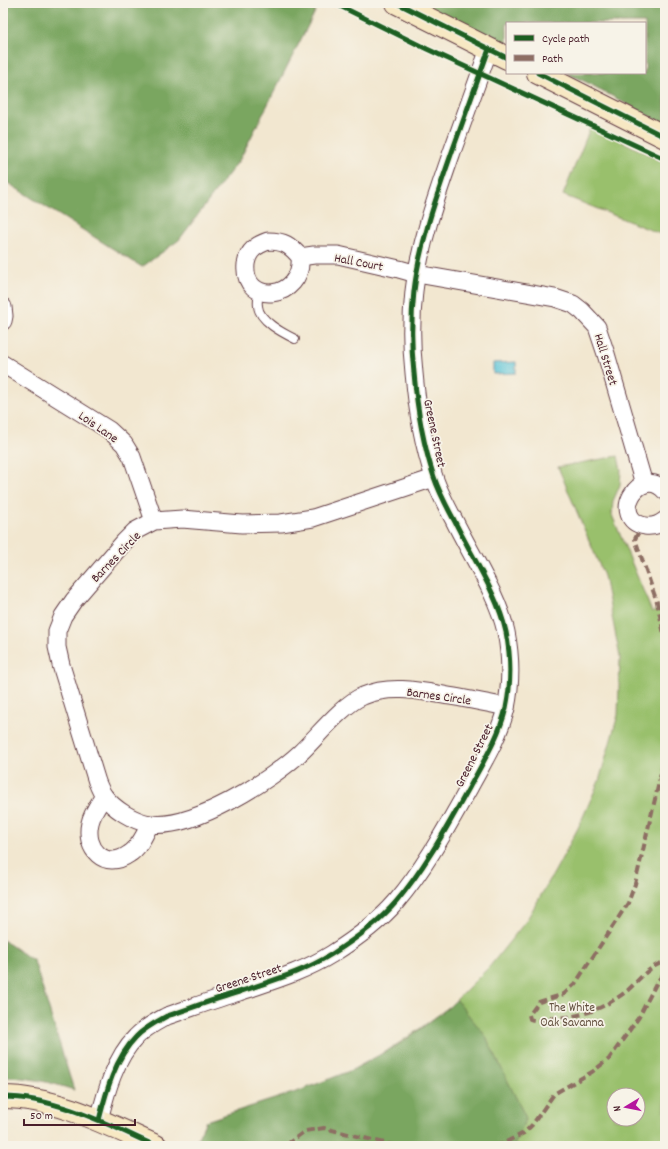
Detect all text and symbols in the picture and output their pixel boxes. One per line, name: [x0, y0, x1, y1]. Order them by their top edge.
legend: [506, 22, 646, 74]
text: Cycle path: [542, 31, 590, 48]
text: Path: [542, 51, 563, 68]
street label: Hall Court: [332, 249, 385, 278]
street label: Hall Street: [588, 331, 622, 388]
street label: Greene Street: [417, 398, 450, 469]
street label: Lois Lane: [74, 407, 122, 449]
street label: Barnes Circle: [87, 528, 146, 588]
street label: Barnes Circle: [405, 684, 472, 711]
street label: Greene Street: [451, 721, 499, 791]
street label: Greene Street: [213, 960, 285, 999]
park label: The White Oak Savanna: [540, 999, 605, 1033]
north arrow: [606, 1087, 646, 1127]
scale bar: [24, 1101, 135, 1127]
text: N: [610, 1104, 626, 1112]
text: 50 m: [30, 1108, 53, 1125]

